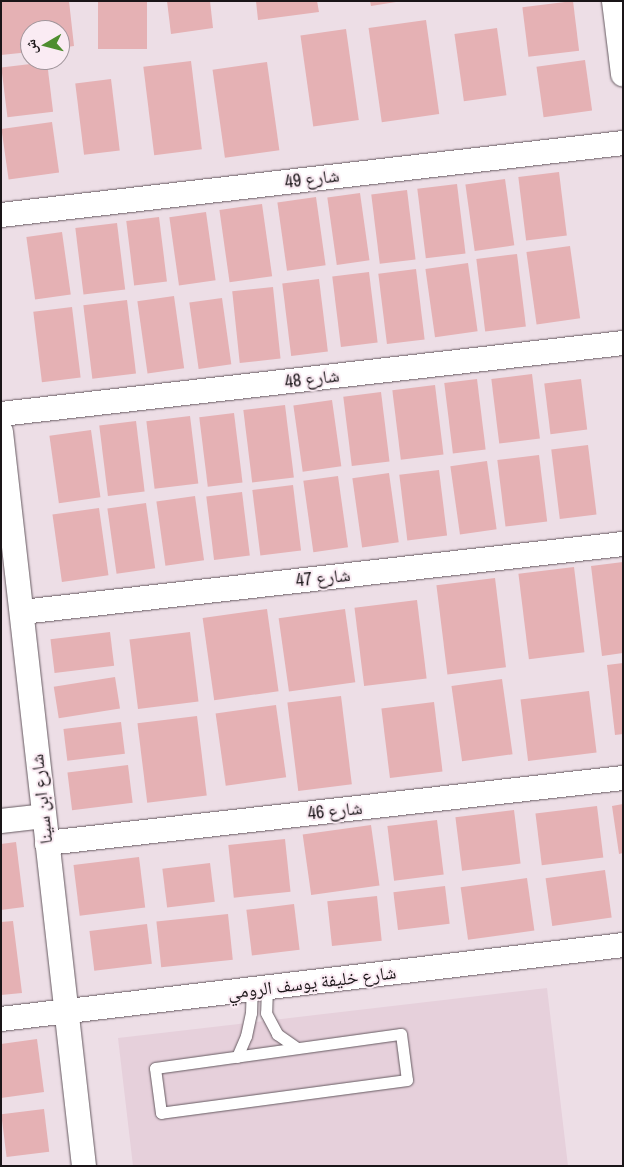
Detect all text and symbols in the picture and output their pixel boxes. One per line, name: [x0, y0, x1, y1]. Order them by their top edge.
north arrow: [20, 20, 70, 70]
text: ش: [21, 38, 41, 56]
street label: شارع 49: [284, 165, 340, 193]
street label: شارع 48: [284, 365, 340, 393]
street label: شارع 47: [295, 564, 351, 592]
street label: شارع ابن سينا: [27, 753, 57, 845]
street label: شارع 46: [307, 797, 363, 825]
street label: شارع خليفة يوسف الرومي: [227, 962, 397, 1004]

